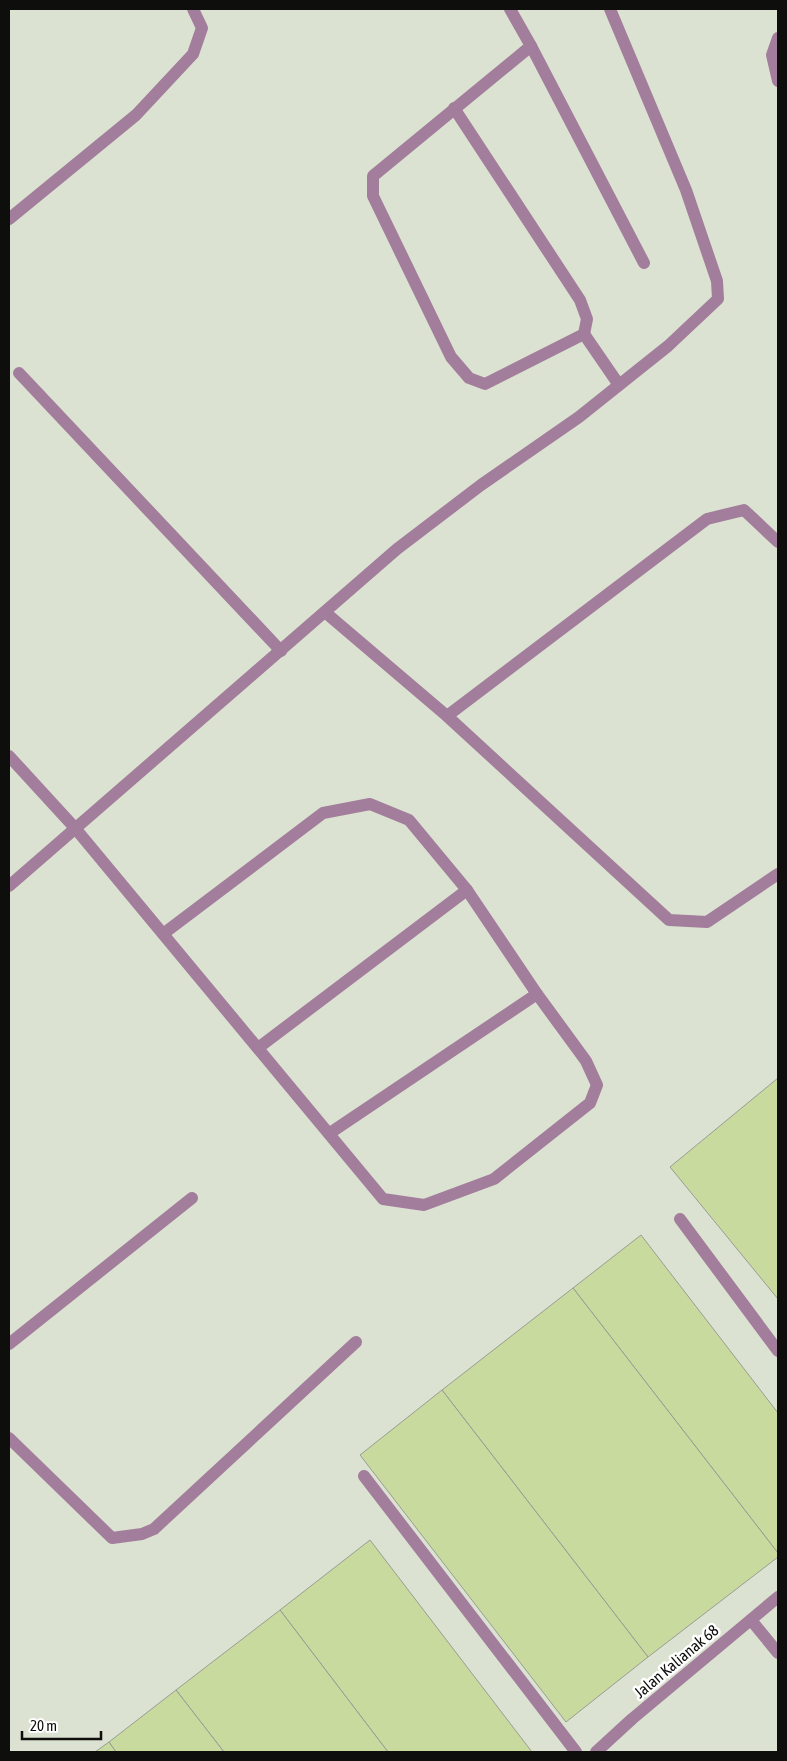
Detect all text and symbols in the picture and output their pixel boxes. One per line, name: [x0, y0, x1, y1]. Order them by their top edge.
street label: Jalan Kalianak 68: [630, 1621, 722, 1701]
scale bar: [22, 1708, 101, 1740]
text: 20 m: [30, 1717, 57, 1734]

